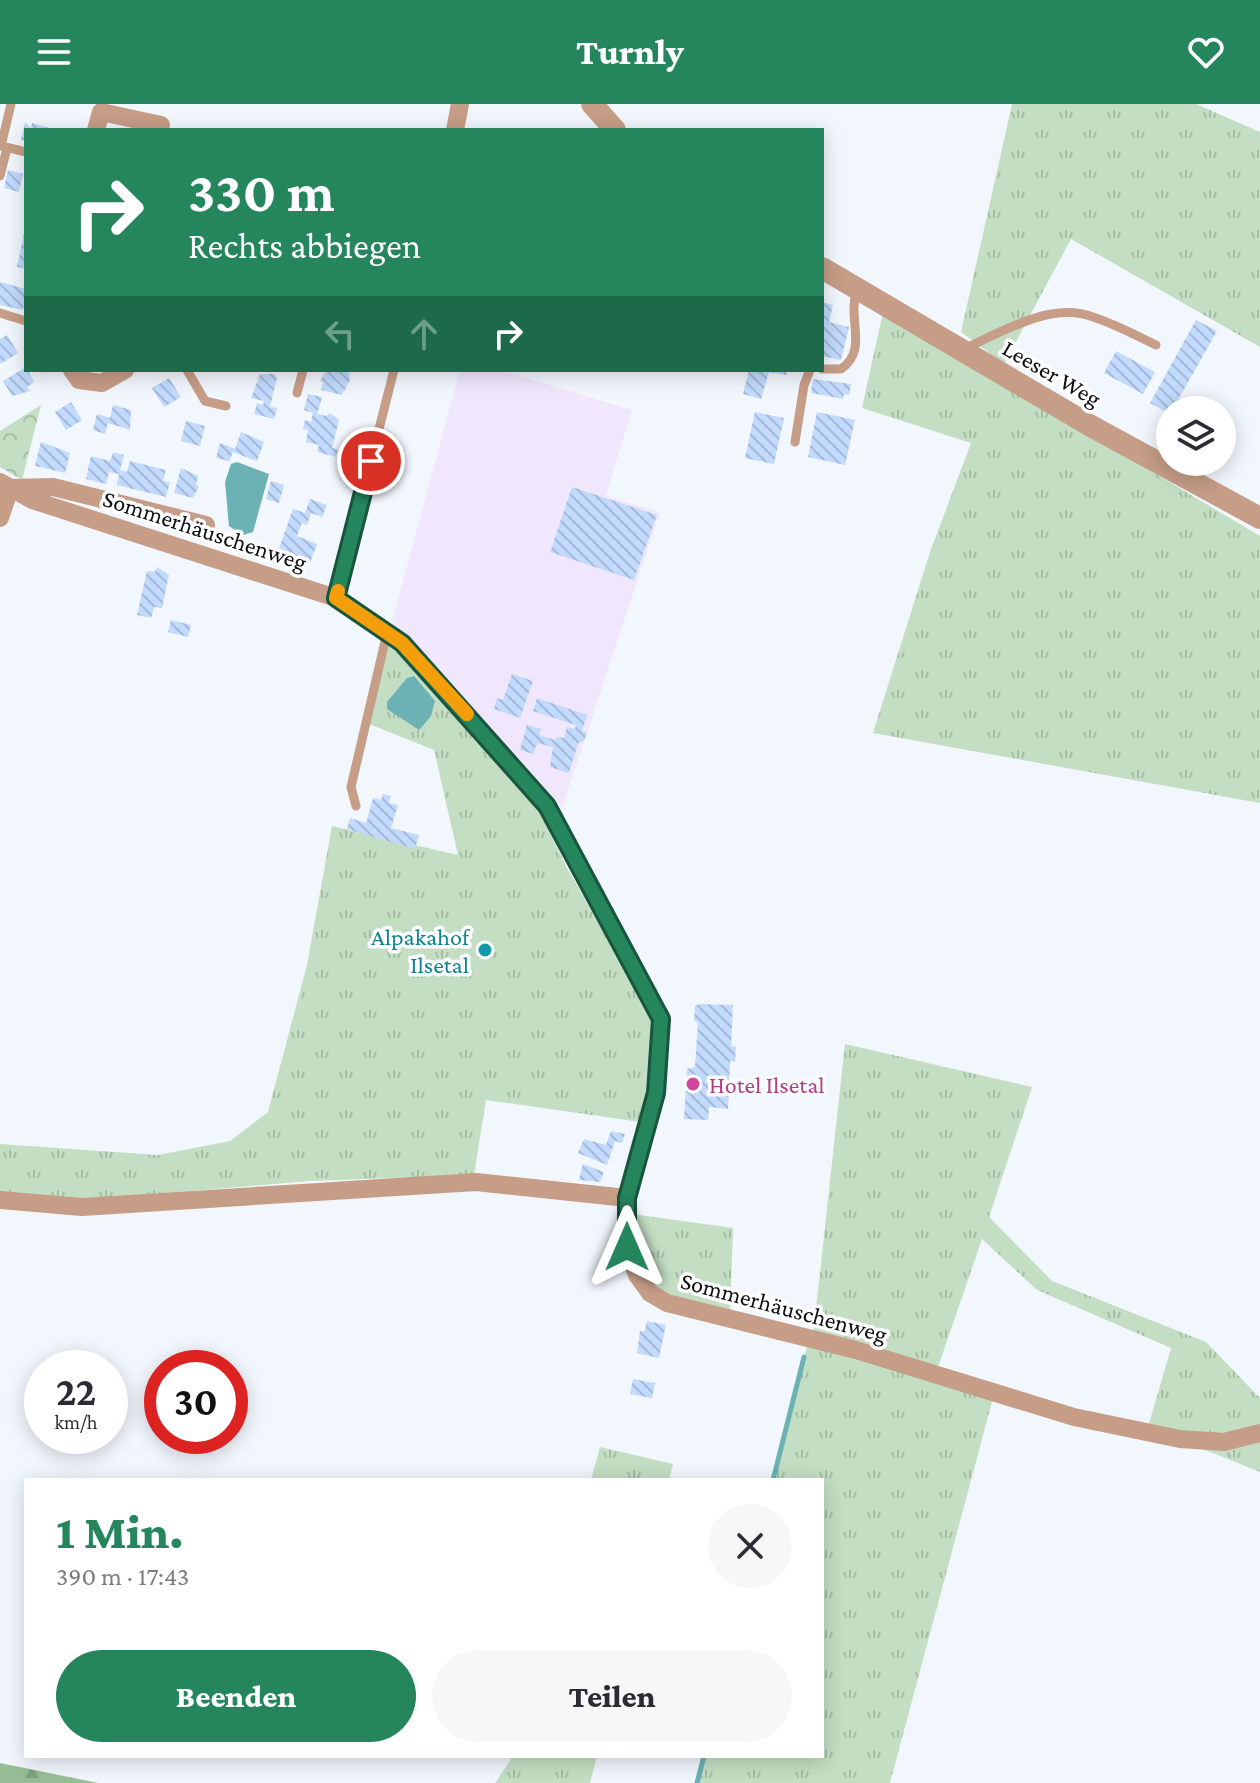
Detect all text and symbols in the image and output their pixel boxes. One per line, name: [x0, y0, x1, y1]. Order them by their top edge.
icon: menu: [32, 30, 76, 74]
icon: heart: [1184, 30, 1228, 74]
text: Turnly: [576, 32, 684, 72]
icon: right: [56, 160, 160, 264]
text: 330 m: [188, 161, 335, 223]
text: Rechts abbiegen: [188, 226, 421, 266]
icon: left: [318, 312, 362, 356]
icon: ahead: [402, 312, 446, 356]
icon: right: [486, 312, 530, 356]
street label: Leeser Weg: [998, 334, 1106, 412]
map controls: [1156, 396, 1236, 476]
button: layers: [1156, 396, 1236, 476]
pin: [337, 427, 405, 495]
icon: arrive: [349, 439, 393, 483]
street label: Sommerhäuschenweg: [100, 484, 311, 576]
place label: Alpakahof Ilsetal: [371, 923, 471, 978]
marker: Alpakahof Ilsetal: [476, 941, 494, 959]
place label: Hotel Ilsetal: [709, 1071, 825, 1098]
marker: Hotel Ilsetal: [684, 1075, 702, 1093]
position arrow: [585, 1205, 669, 1289]
street label: Sommerhäuschenweg: [678, 1266, 891, 1348]
speed limit sign: 30: [144, 1350, 248, 1454]
text: 22: [56, 1369, 96, 1414]
text: km/h: [54, 1411, 98, 1433]
button: close: [708, 1504, 792, 1588]
text: 1 Min.: [56, 1505, 183, 1558]
text: 390 m · 17:43: [56, 1562, 189, 1591]
button: Beenden: [56, 1650, 416, 1742]
button: Teilen: [432, 1650, 792, 1742]

